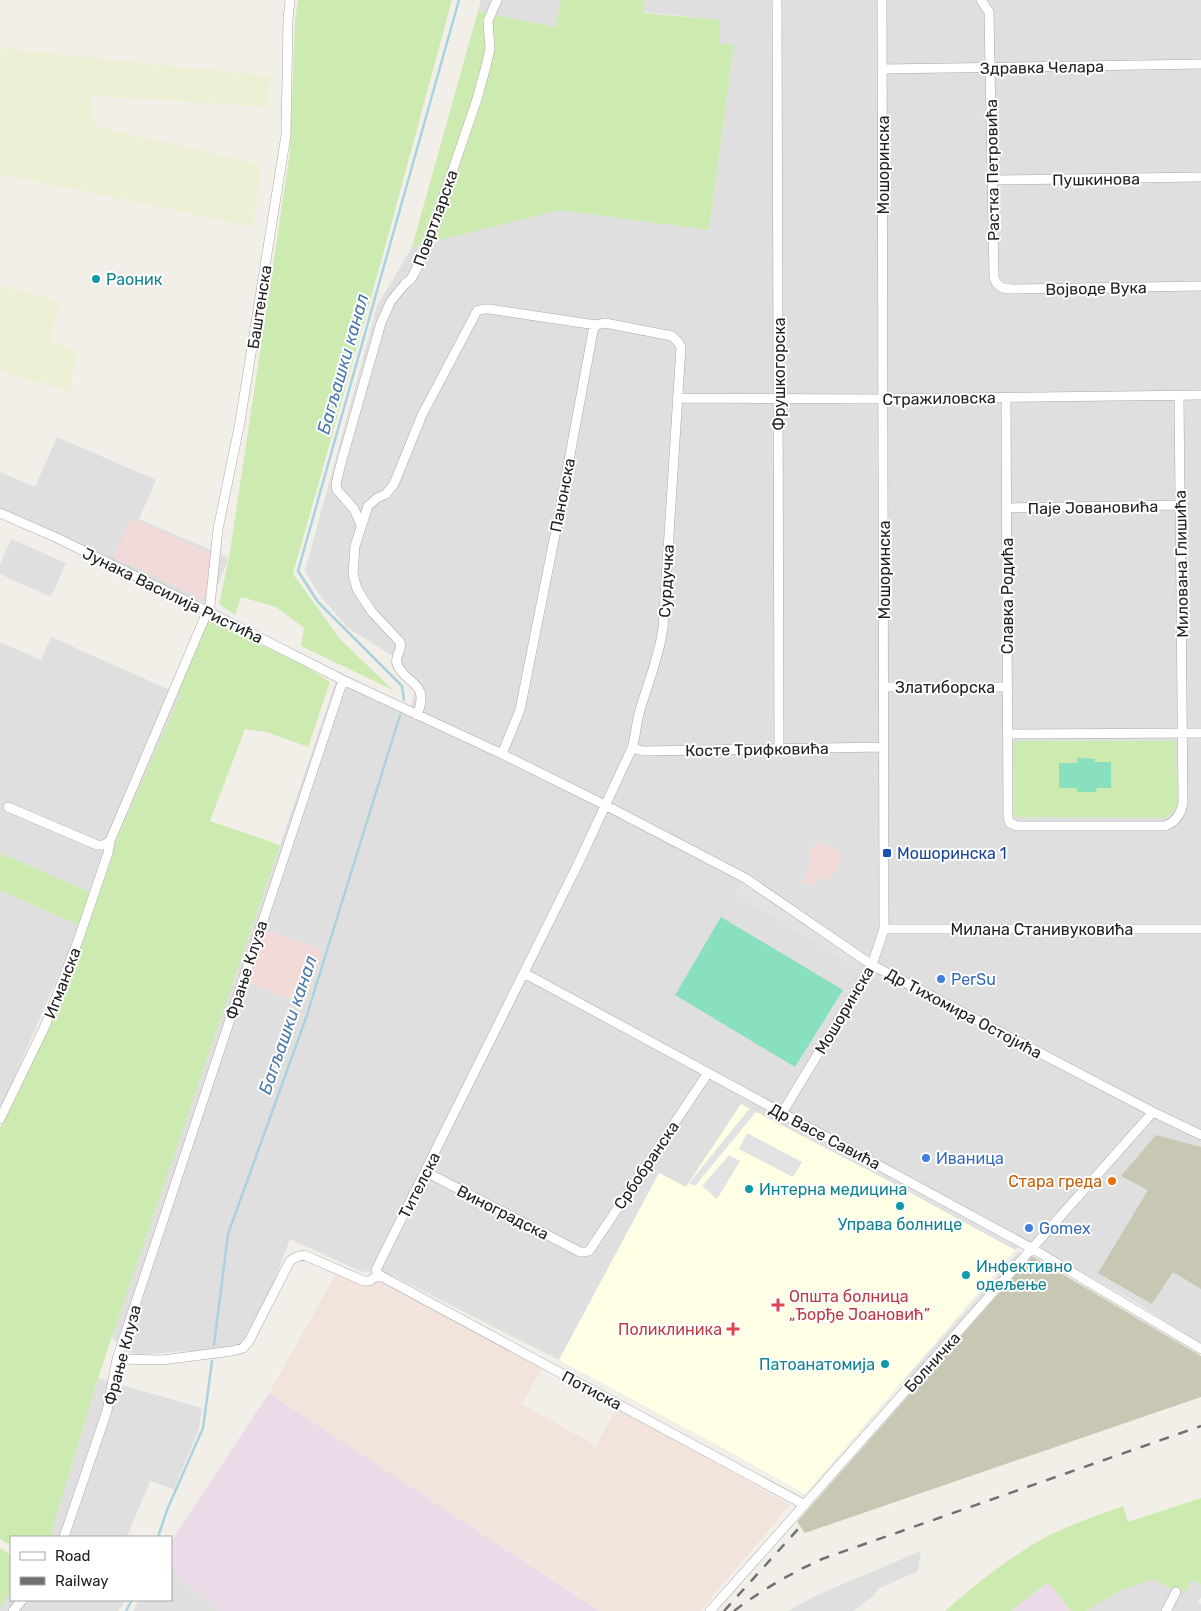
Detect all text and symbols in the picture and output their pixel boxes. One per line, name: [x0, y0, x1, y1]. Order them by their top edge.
street label: Здравка Челара: [980, 57, 1104, 78]
street label: Растка Петровића: [982, 99, 1003, 241]
street label: Мошоринска: [874, 116, 893, 214]
street label: Повртларска: [409, 167, 462, 269]
street label: Пушкинова: [1052, 169, 1140, 190]
street label: Баштенска: [243, 264, 276, 350]
place label: Раоник: [106, 270, 163, 289]
marker: Раоник: [90, 273, 102, 285]
street label: Војводе Вука: [1045, 278, 1147, 299]
water label: Багљашки канал: [312, 291, 374, 437]
street label: Фрушкогорска: [770, 317, 789, 431]
street label: Стражиловска: [882, 388, 996, 409]
street label: Панонска: [546, 456, 579, 534]
street label: Милована Глишића: [1171, 490, 1192, 638]
street label: Паје Јовановића: [1028, 497, 1159, 518]
street label: Мошоринска: [875, 521, 894, 619]
street label: Славка Родића: [998, 538, 1017, 654]
street label: Јунака Василија Ристића: [80, 543, 266, 647]
street label: Сурдучка: [655, 544, 678, 618]
street label: Златиборска: [895, 678, 995, 697]
street label: Косте Трифковића: [685, 739, 829, 760]
place label: Мошоринска 1: [897, 844, 1007, 863]
marker: Мошоринска 1: [881, 847, 893, 859]
street label: Фрање Клуза: [222, 918, 271, 1022]
street label: Милана Станивуковића: [951, 920, 1133, 939]
street label: Игманска: [40, 945, 85, 1021]
water label: Багљашки канал: [254, 952, 322, 1097]
street label: Мошоринска: [811, 963, 878, 1058]
street label: Др Тихомира Остојића: [882, 964, 1045, 1063]
place label: PerSu: [951, 970, 996, 989]
marker: PerSu: [935, 973, 947, 985]
street label: Др Васе Савића: [766, 1099, 883, 1174]
street label: Србобранска: [610, 1118, 683, 1213]
street label: Тителска: [395, 1149, 444, 1221]
place label: Иваница: [936, 1149, 1004, 1168]
marker: Иваница: [920, 1152, 932, 1164]
place label: Стара греда: [1008, 1172, 1102, 1191]
marker: Стара греда: [1106, 1175, 1118, 1187]
place label: Интерна медицина: [759, 1180, 907, 1199]
street label: Виноградска: [454, 1181, 552, 1244]
marker: Интерна медицина: [743, 1183, 755, 1195]
marker: Управа болнице: [894, 1200, 906, 1212]
place label: Управа болнице: [838, 1215, 962, 1234]
place label: Gomex: [1039, 1219, 1091, 1238]
marker: Gomex: [1023, 1222, 1035, 1234]
place label: Инфективно одељење: [976, 1257, 1072, 1294]
marker: Инфективно одељење: [960, 1269, 972, 1281]
place label: Општа болница „Ђорђе Јоановић”: [789, 1287, 930, 1324]
marker: Општа болница „Ђорђе Јоановић”: [771, 1298, 785, 1312]
street label: Фрање Клуза: [100, 1303, 145, 1407]
place label: Поликлиника: [618, 1320, 722, 1339]
marker: Поликлиника: [726, 1322, 740, 1336]
street label: Болничка: [900, 1328, 964, 1396]
place label: Патоанатомија: [759, 1355, 875, 1374]
marker: Патоанатомија: [879, 1358, 891, 1370]
street label: Потиска: [559, 1367, 625, 1414]
legend: [10, 1536, 172, 1601]
text: Road: [55, 1547, 91, 1565]
text: Railway: [55, 1572, 109, 1590]

